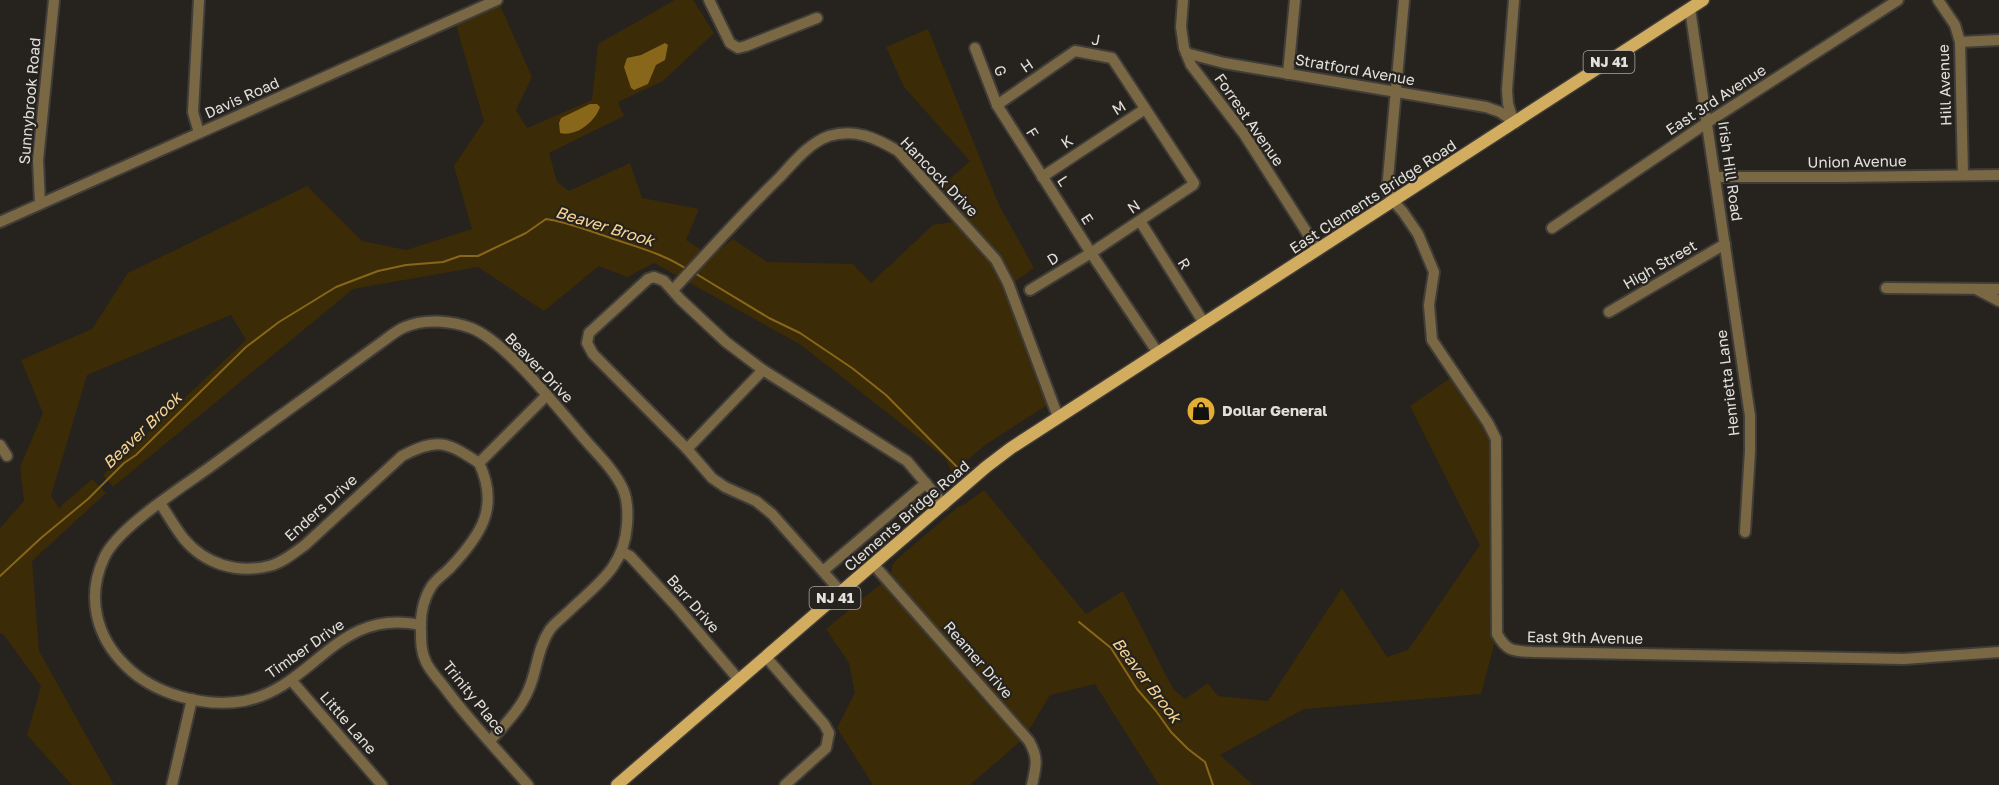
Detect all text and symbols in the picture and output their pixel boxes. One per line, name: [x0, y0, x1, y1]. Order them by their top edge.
street label: J: [1091, 29, 1102, 49]
street label: Sunnybrook Road: [14, 37, 44, 165]
street label: Hill Avenue: [1934, 44, 1954, 126]
street label: Stratford Avenue: [1294, 50, 1417, 88]
road number: NJ 41: [1584, 51, 1634, 73]
street label: H: [1017, 55, 1036, 76]
street label: East 3rd Avenue: [1662, 60, 1769, 138]
street label: G: [991, 62, 1011, 79]
street label: Forrest Avenue: [1211, 70, 1289, 169]
street label: Davis Road: [202, 73, 282, 121]
street label: M: [1108, 96, 1129, 118]
street label: Irish Hill Road: [1715, 120, 1747, 222]
street label: F: [1023, 124, 1043, 141]
street label: K: [1057, 131, 1076, 152]
street label: Hancock Drive: [897, 133, 982, 220]
street label: East Clements Bridge Road: [1286, 135, 1459, 257]
street label: Union Avenue: [1807, 151, 1907, 171]
street label: L: [1054, 172, 1074, 189]
street label: N: [1124, 196, 1143, 217]
water label: Beaver Brook: [553, 202, 659, 251]
street label: E: [1078, 210, 1098, 227]
street label: High Street: [1619, 236, 1700, 292]
street label: D: [1043, 248, 1062, 269]
street label: R: [1175, 254, 1195, 273]
street label: Beaver Drive: [502, 329, 578, 406]
street label: Henrietta Lane: [1712, 329, 1742, 437]
water label: Beaver Brook: [98, 386, 187, 473]
shop icon: Dollar General: [1185, 395, 1217, 427]
place label: Dollar General: [1222, 401, 1327, 419]
street label: Clements Bridge Road: [840, 456, 973, 574]
street label: Enders Drive: [280, 470, 360, 544]
street label: Barr Drive: [664, 571, 724, 636]
road number: NJ 41: [810, 587, 860, 609]
street label: Timber Drive: [262, 614, 347, 682]
street label: Reamer Drive: [940, 617, 1017, 702]
street label: East 9th Avenue: [1527, 627, 1644, 647]
water label: Beaver Brook: [1108, 633, 1187, 728]
street label: Trinity Place: [440, 657, 510, 738]
street label: Little Lane: [317, 688, 381, 757]

